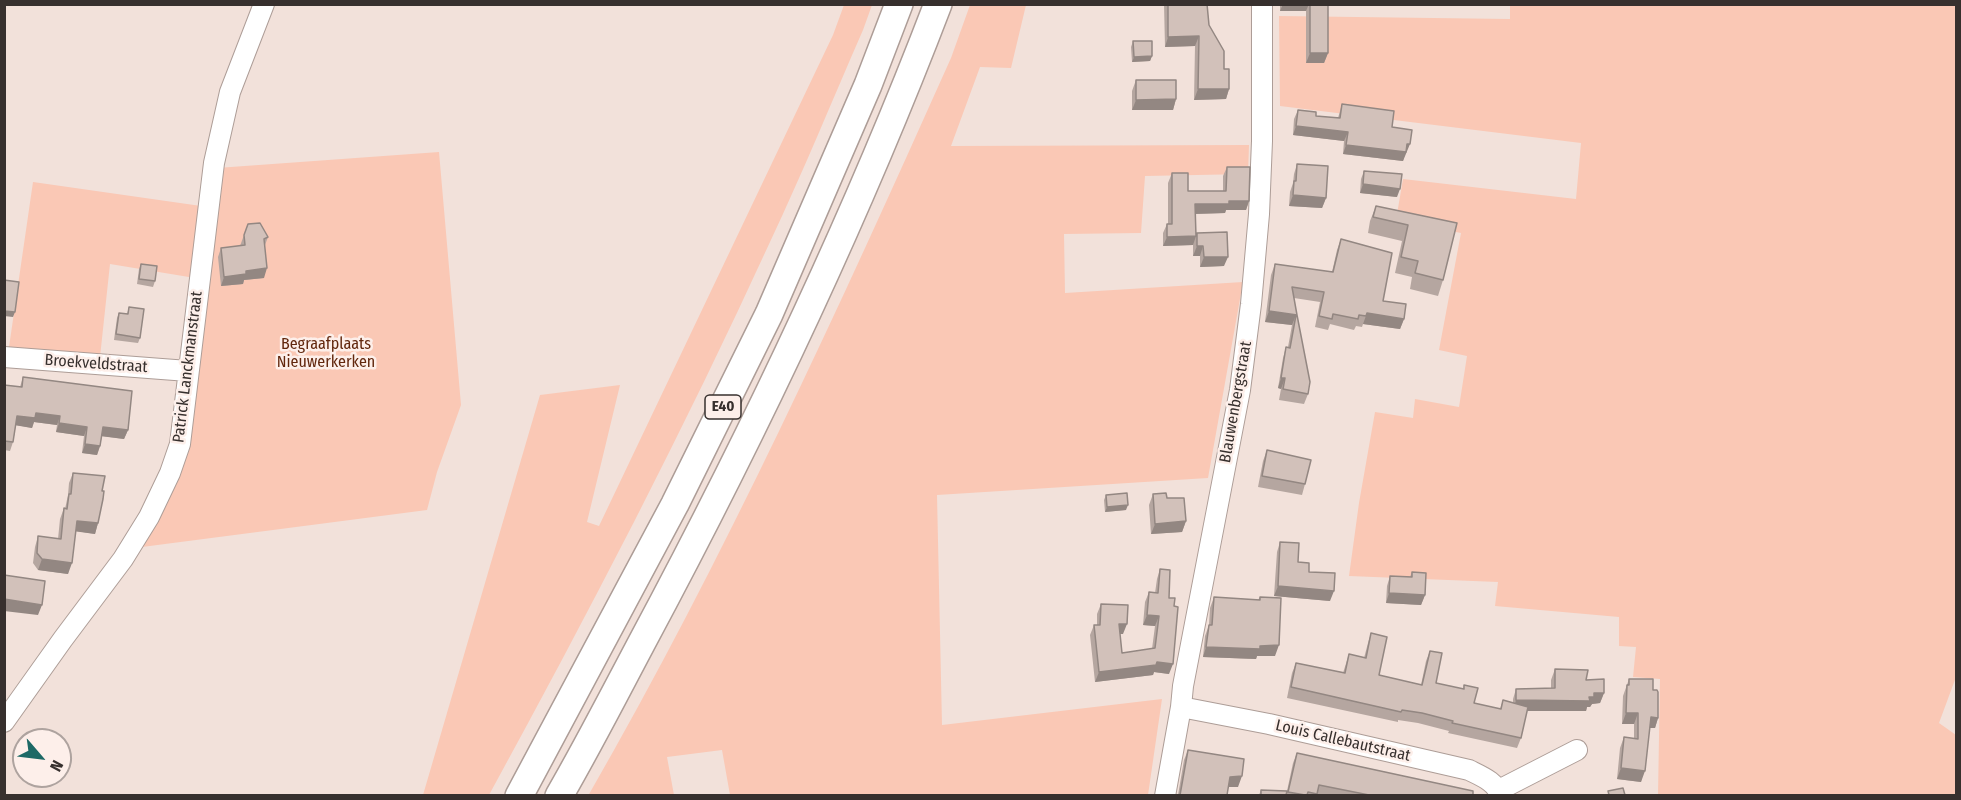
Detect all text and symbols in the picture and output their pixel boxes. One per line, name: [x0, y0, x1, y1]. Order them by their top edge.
street label: Patrick Lanckmanstraat: [169, 290, 207, 444]
park label: Begraafplaats Nieuwerkerken: [277, 335, 375, 373]
street label: Blauwenbergstraat: [1216, 340, 1256, 464]
street label: Broekveldstraat: [44, 351, 148, 377]
road number: E40: [705, 395, 741, 419]
street label: Louis Callebautstraat: [1274, 716, 1412, 766]
north arrow: [12, 728, 72, 788]
text: N: [46, 757, 67, 774]

